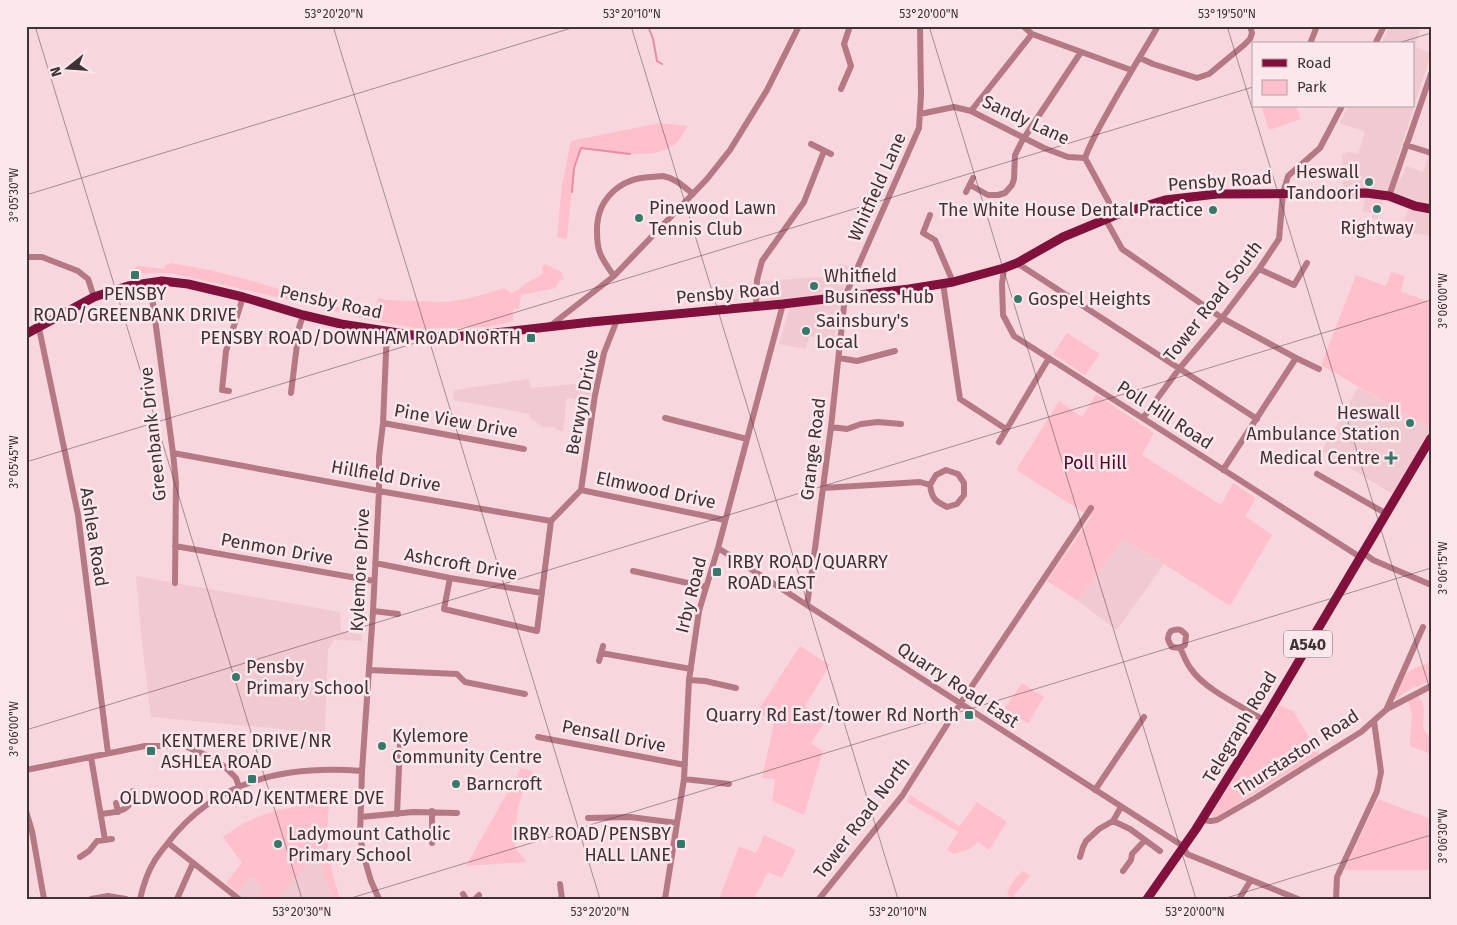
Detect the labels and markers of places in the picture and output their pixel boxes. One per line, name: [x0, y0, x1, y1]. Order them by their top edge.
place label: Heswall Tandoori: [1286, 161, 1359, 204]
marker: Heswall Tandoori: [1363, 176, 1375, 188]
place label: Pinewood Lawn Tennis Club: [649, 197, 776, 240]
place label: The White House Dental Practice: [939, 199, 1203, 221]
marker: Rightway: [1371, 203, 1383, 215]
marker: The White House Dental Practice: [1207, 204, 1219, 216]
marker: Pinewood Lawn Tennis Club: [633, 212, 645, 224]
place label: Rightway: [1340, 217, 1414, 239]
place label: Whitfield Business Hub: [824, 265, 934, 308]
marker: PENSBY ROAD/GREENBANK DRIVE: [129, 269, 141, 281]
marker: Whitfield Business Hub: [808, 280, 820, 292]
place label: PENSBY ROAD/GREENBANK DRIVE: [33, 283, 237, 326]
place label: Gospel Heights: [1028, 288, 1151, 310]
marker: Gospel Heights: [1012, 293, 1024, 305]
place label: Sainsbury's Local: [816, 310, 909, 353]
marker: Sainsbury's Local: [800, 325, 812, 337]
place label: PENSBY ROAD/DOWNHAM ROAD NORTH: [200, 327, 521, 349]
marker: PENSBY ROAD/DOWNHAM ROAD NORTH: [525, 332, 537, 344]
place label: Heswall Ambulance Station: [1246, 402, 1400, 445]
marker: Heswall Ambulance Station: [1404, 417, 1416, 429]
place label: Medical Centre: [1259, 447, 1380, 469]
marker: Medical Centre: [1384, 451, 1398, 465]
place label: IRBY ROAD/QUARRY ROAD EAST: [727, 551, 888, 594]
marker: IRBY ROAD/QUARRY ROAD EAST: [711, 566, 723, 578]
place label: Pensby Primary School: [246, 656, 369, 699]
marker: Pensby Primary School: [230, 671, 242, 683]
place label: Quarry Rd East/tower Rd North: [706, 704, 959, 726]
marker: Quarry Rd East/tower Rd North: [963, 709, 975, 721]
place label: Kylemore Community Centre: [392, 725, 542, 768]
place label: KENTMERE DRIVE/NR ASHLEA ROAD: [161, 730, 331, 773]
marker: Kylemore Community Centre: [376, 740, 388, 752]
marker: KENTMERE DRIVE/NR ASHLEA ROAD: [145, 745, 157, 757]
marker: OLDWOOD ROAD/KENTMERE DVE: [246, 773, 258, 785]
place label: Barncroft: [466, 773, 543, 795]
marker: Barncroft: [450, 778, 462, 790]
place label: OLDWOOD ROAD/KENTMERE DVE: [120, 787, 384, 809]
place label: Ladymount Catholic Primary School: [288, 823, 451, 866]
place label: IRBY ROAD/PENSBY HALL LANE: [513, 823, 671, 866]
marker: Ladymount Catholic Primary School: [272, 838, 284, 850]
marker: IRBY ROAD/PENSBY HALL LANE: [675, 838, 687, 850]

